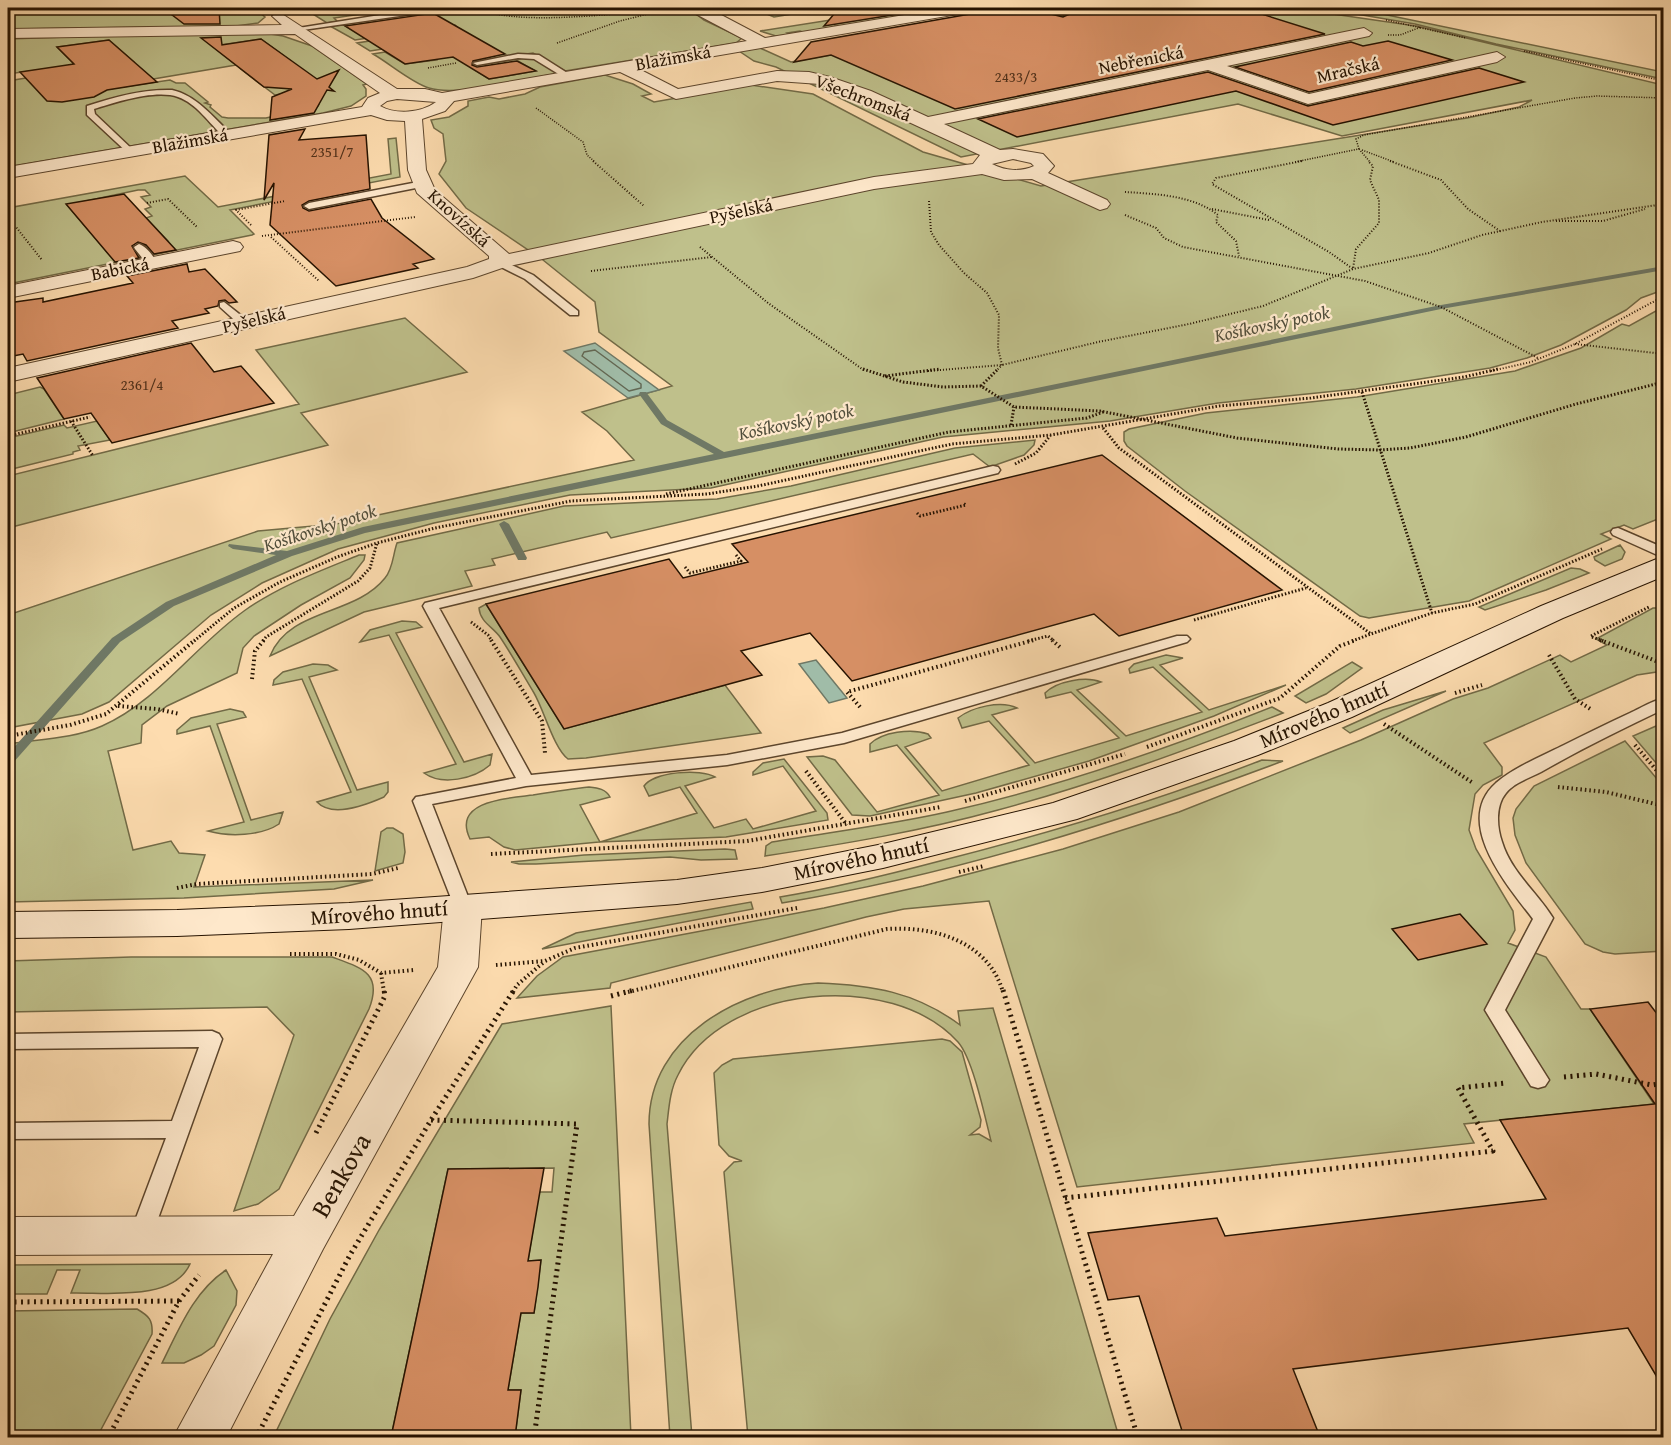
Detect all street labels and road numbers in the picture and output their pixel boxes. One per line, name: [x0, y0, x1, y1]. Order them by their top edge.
street label: Blažimská: [633, 38, 713, 77]
street label: Nebřenická: [1096, 38, 1186, 81]
street label: Mračská: [1314, 49, 1382, 90]
street label: Všechromská: [811, 67, 916, 128]
street label: Blažimská: [150, 121, 230, 160]
street label: Knovízská: [422, 182, 497, 254]
street label: Pyšelská: [707, 191, 776, 230]
street label: Babická: [89, 250, 152, 287]
street label: Pyšelská: [220, 299, 289, 340]
street label: Mírového hnutí: [1254, 673, 1394, 756]
street label: Mírového hnutí: [790, 829, 932, 888]
street label: Mírového hnutí: [309, 892, 450, 933]
street label: Benkova: [301, 1125, 381, 1224]

